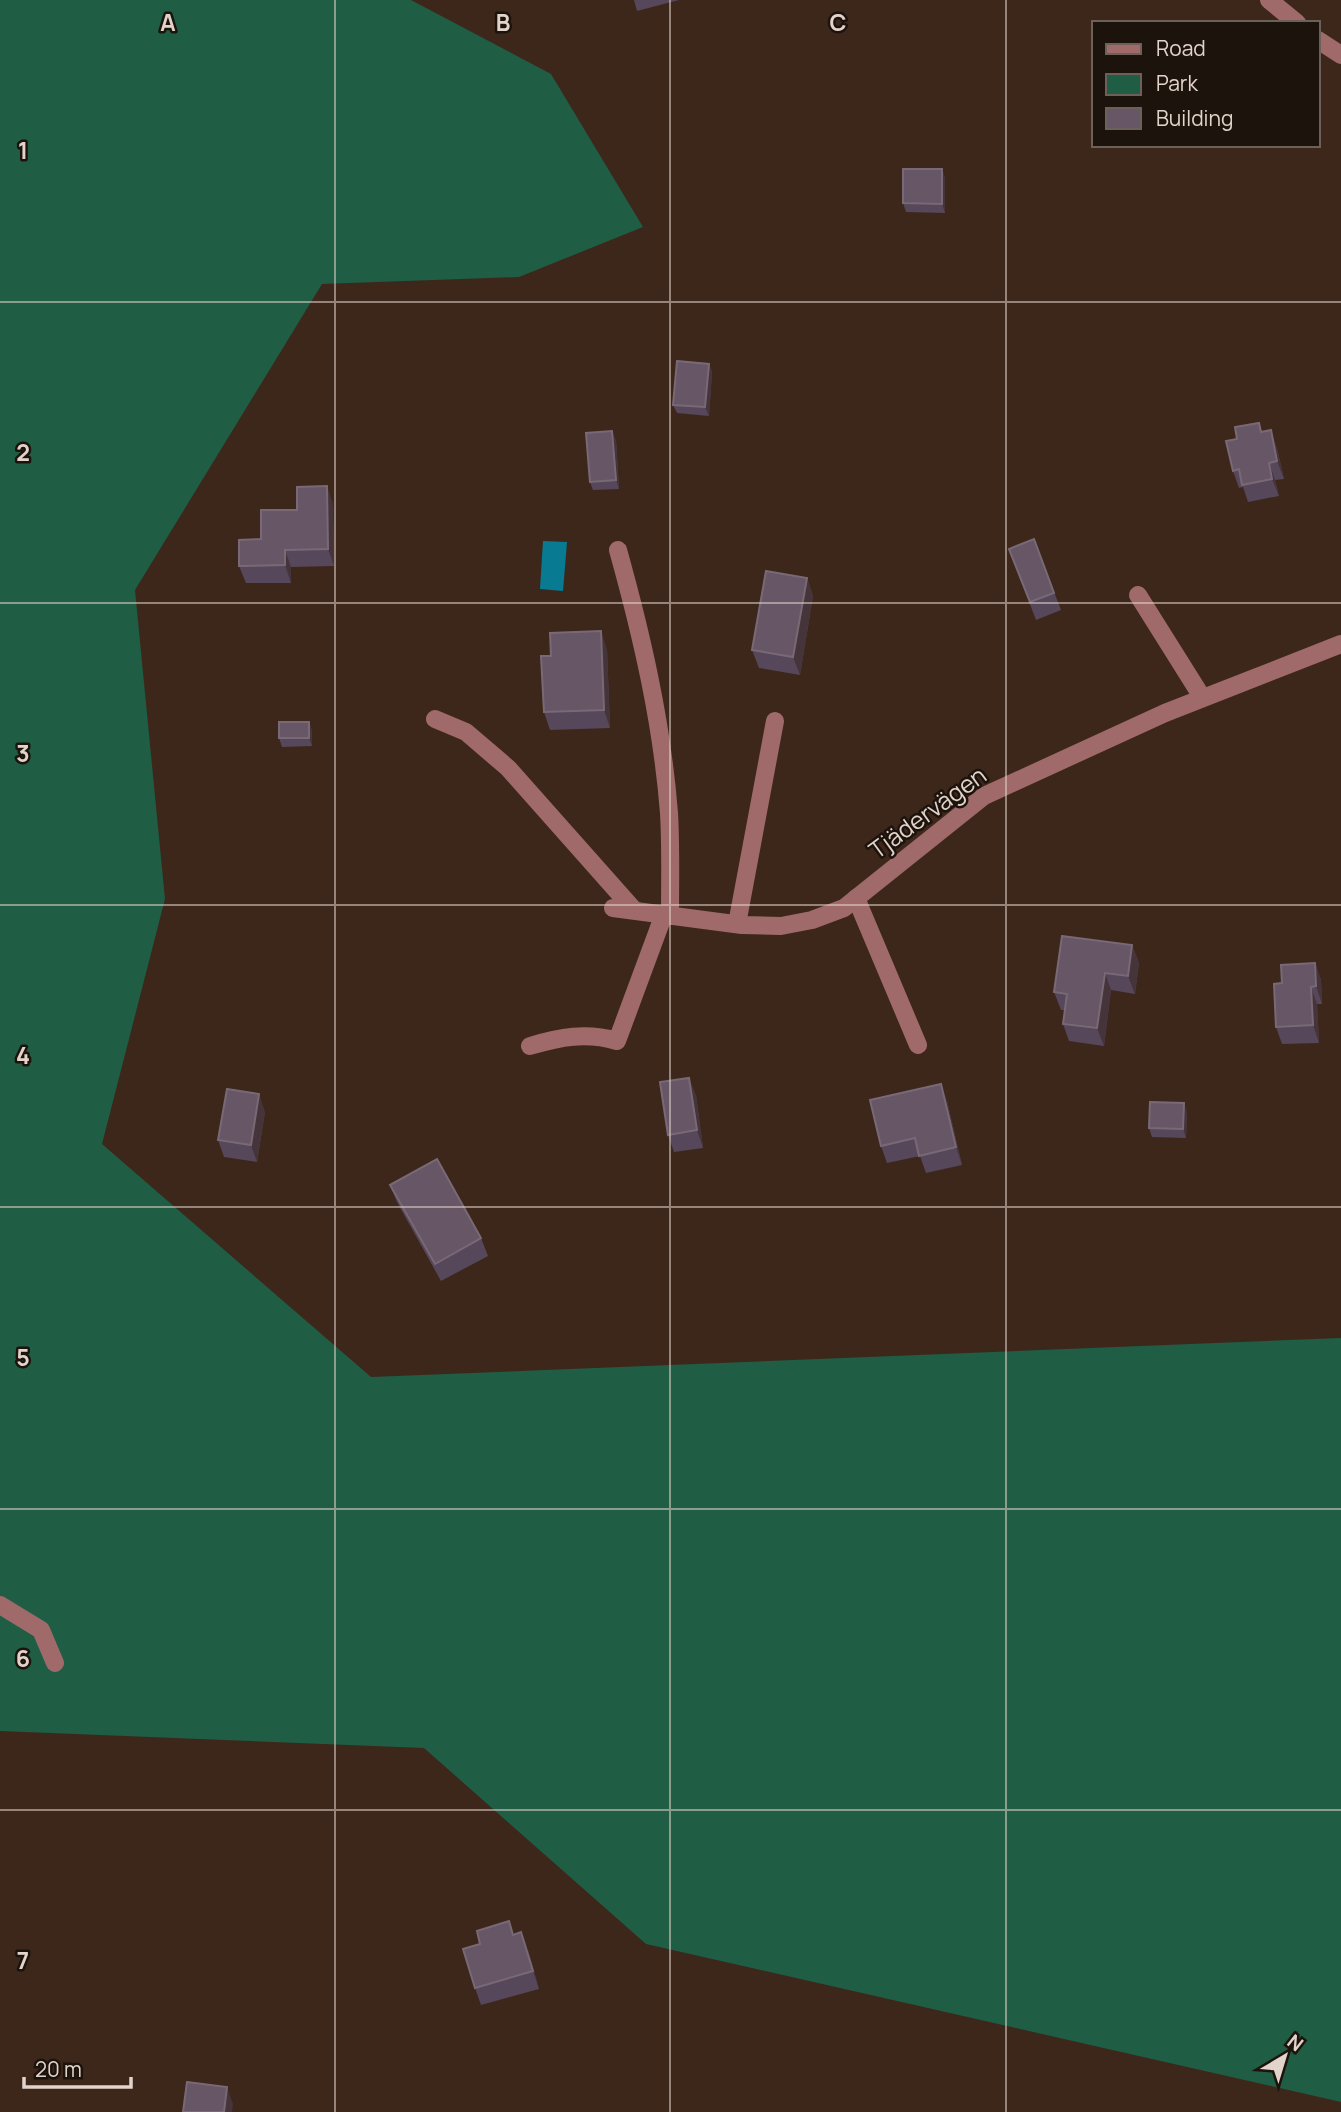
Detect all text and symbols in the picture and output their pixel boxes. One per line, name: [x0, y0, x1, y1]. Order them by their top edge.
text: A: [160, 6, 176, 38]
text: B: [496, 6, 510, 38]
text: C: [830, 6, 847, 38]
legend: [1092, 21, 1320, 147]
text: Road: [1156, 34, 1206, 62]
text: Park: [1156, 69, 1198, 97]
text: Building: [1156, 104, 1233, 132]
text: 1: [18, 134, 28, 166]
text: 2: [16, 436, 30, 468]
text: 3: [16, 737, 30, 769]
street label: Tjädervägen: [862, 758, 992, 866]
text: 4: [16, 1039, 30, 1071]
text: 5: [16, 1341, 30, 1373]
text: 6: [16, 1642, 30, 1674]
text: 7: [17, 1944, 29, 1976]
north arrow: [1250, 2021, 1320, 2091]
text: N: [1282, 2028, 1309, 2057]
scale bar: [24, 2046, 131, 2090]
text: 20 m: [35, 2055, 82, 2083]

